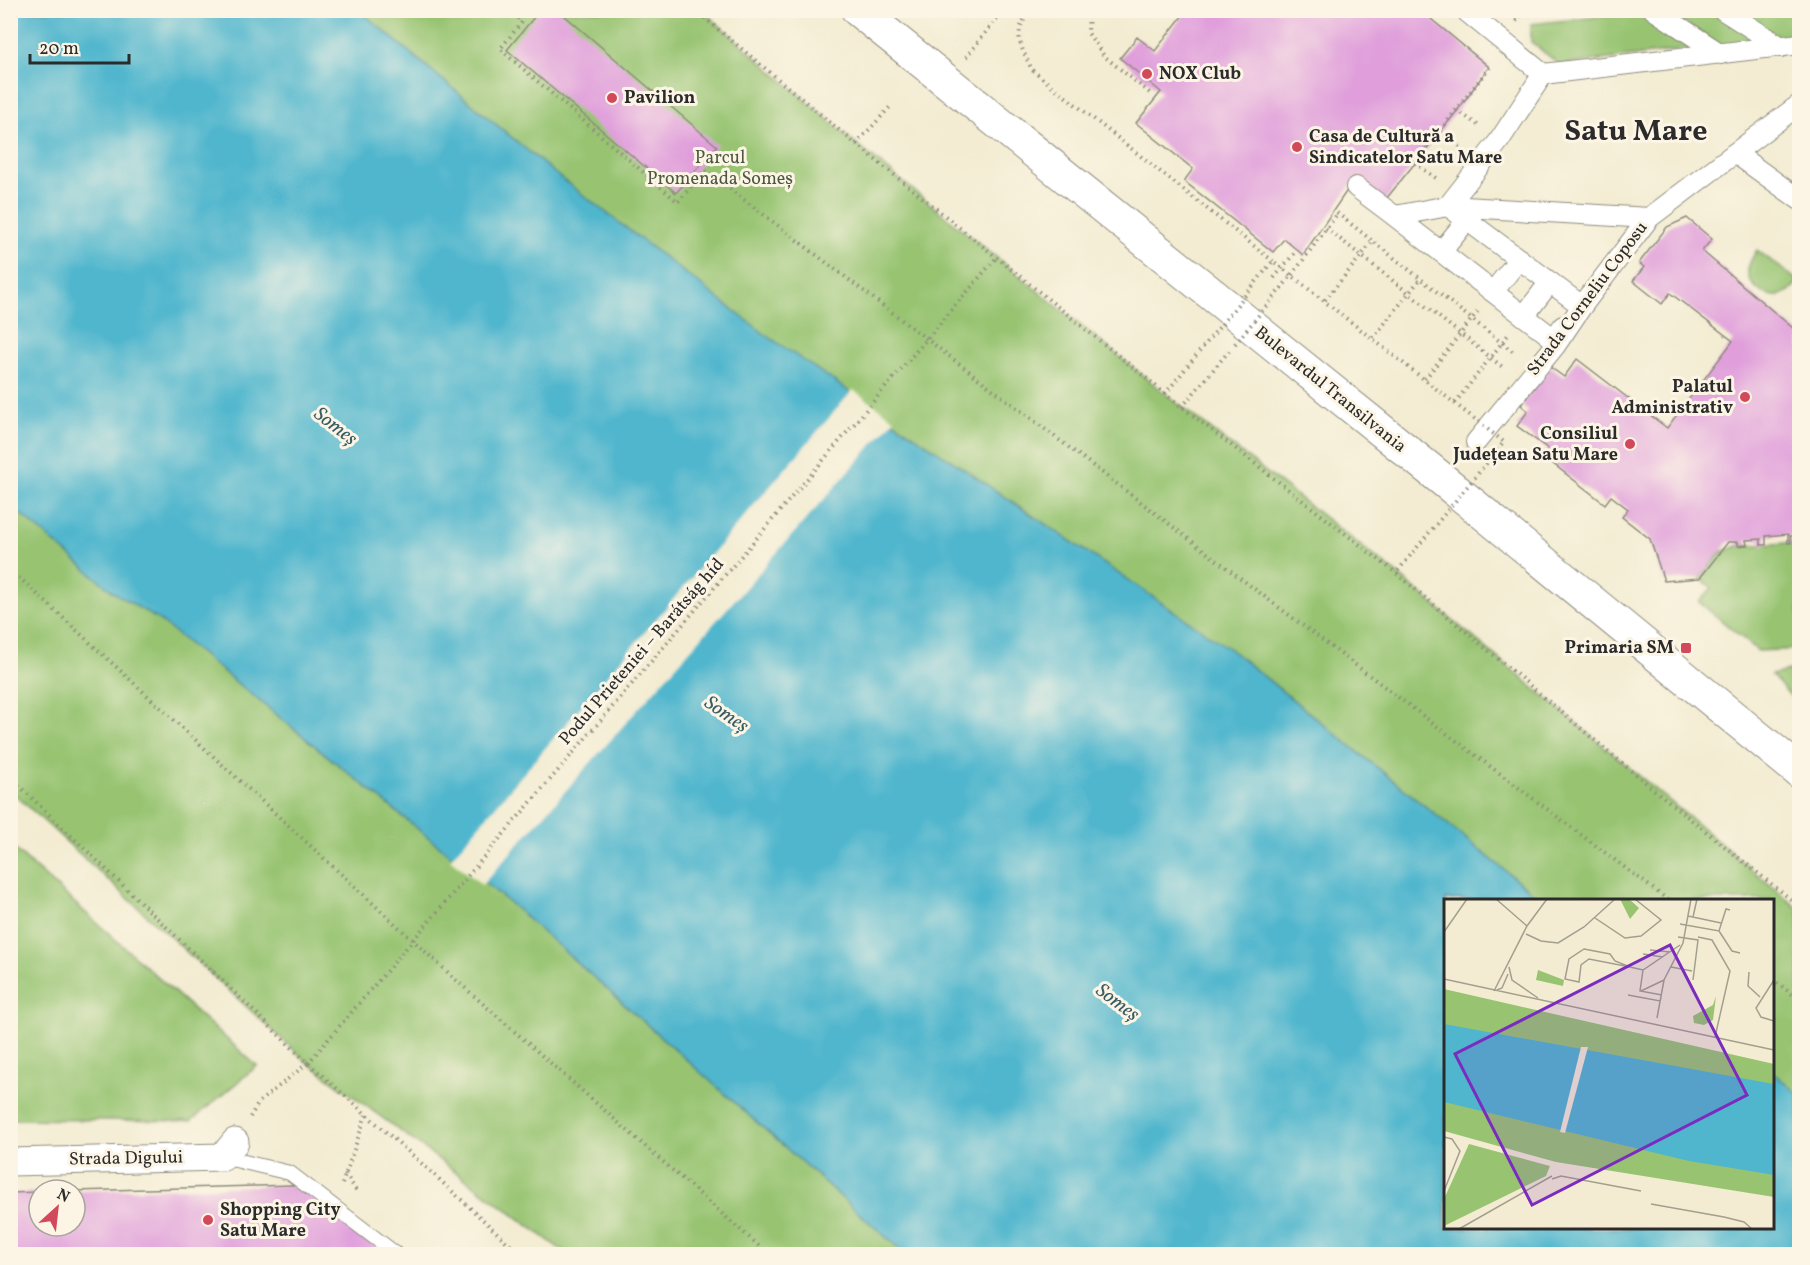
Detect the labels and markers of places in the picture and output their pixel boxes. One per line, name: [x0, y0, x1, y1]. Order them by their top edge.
place label: NOX Club: [1159, 62, 1241, 87]
marker: NOX Club: [1140, 67, 1154, 81]
place label: Pavilion: [624, 86, 696, 111]
marker: Pavilion: [605, 91, 619, 105]
place label: Casa de Cultură a Sindicatelor Satu Mare: [1309, 125, 1502, 171]
marker: Casa de Cultură a Sindicatelor Satu Mare: [1290, 140, 1304, 154]
place label: Palatul Administrativ: [1612, 375, 1733, 421]
marker: Palatul Administrativ: [1738, 390, 1752, 404]
place label: Consiliul Județean Satu Mare: [1452, 422, 1618, 468]
marker: Consiliul Județean Satu Mare: [1623, 437, 1637, 451]
place label: Primaria SM: [1565, 636, 1674, 661]
marker: Primaria SM: [1679, 641, 1693, 655]
place label: Shopping City Satu Mare: [220, 1198, 341, 1244]
marker: Shopping City Satu Mare: [201, 1213, 215, 1227]

